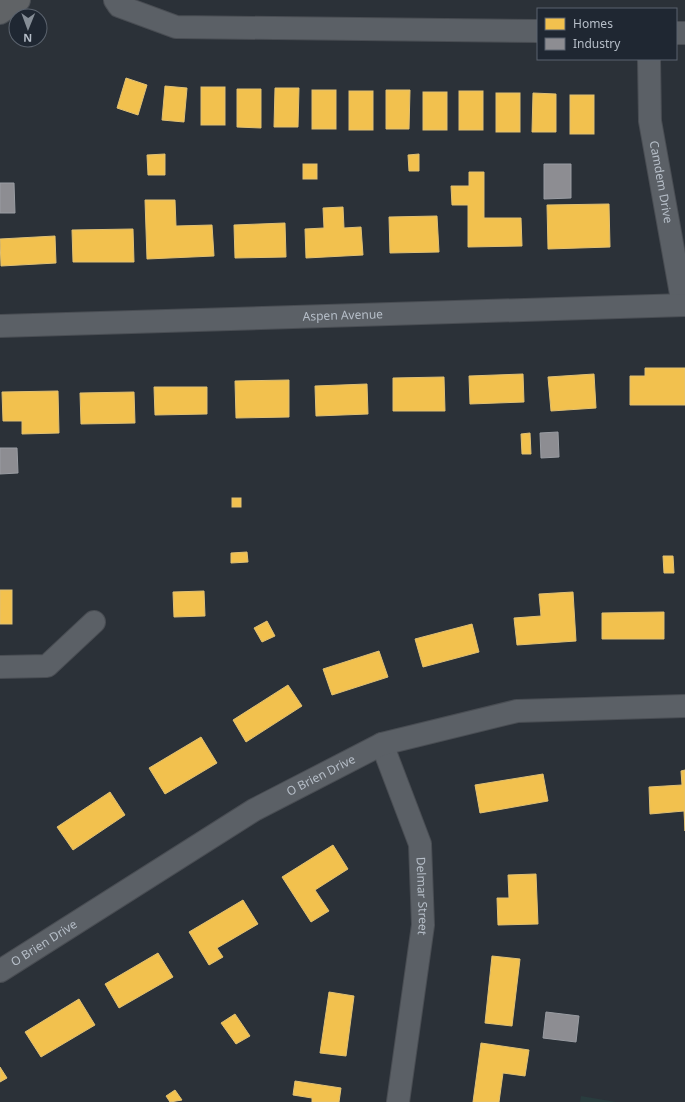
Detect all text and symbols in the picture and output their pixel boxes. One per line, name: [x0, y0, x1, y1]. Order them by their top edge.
north arrow: [8, 8, 48, 48]
legend: [537, 8, 677, 60]
text: Homes: [573, 15, 613, 32]
text: N: [23, 31, 32, 46]
text: Industry: [573, 35, 621, 52]
street label: Camdem Drive: [646, 139, 677, 225]
street label: Aspen Avenue: [302, 305, 383, 325]
street label: O Brien Drive: [283, 750, 358, 800]
street label: Delmar Street: [412, 857, 432, 937]
street label: O Brien Drive: [7, 915, 80, 970]

